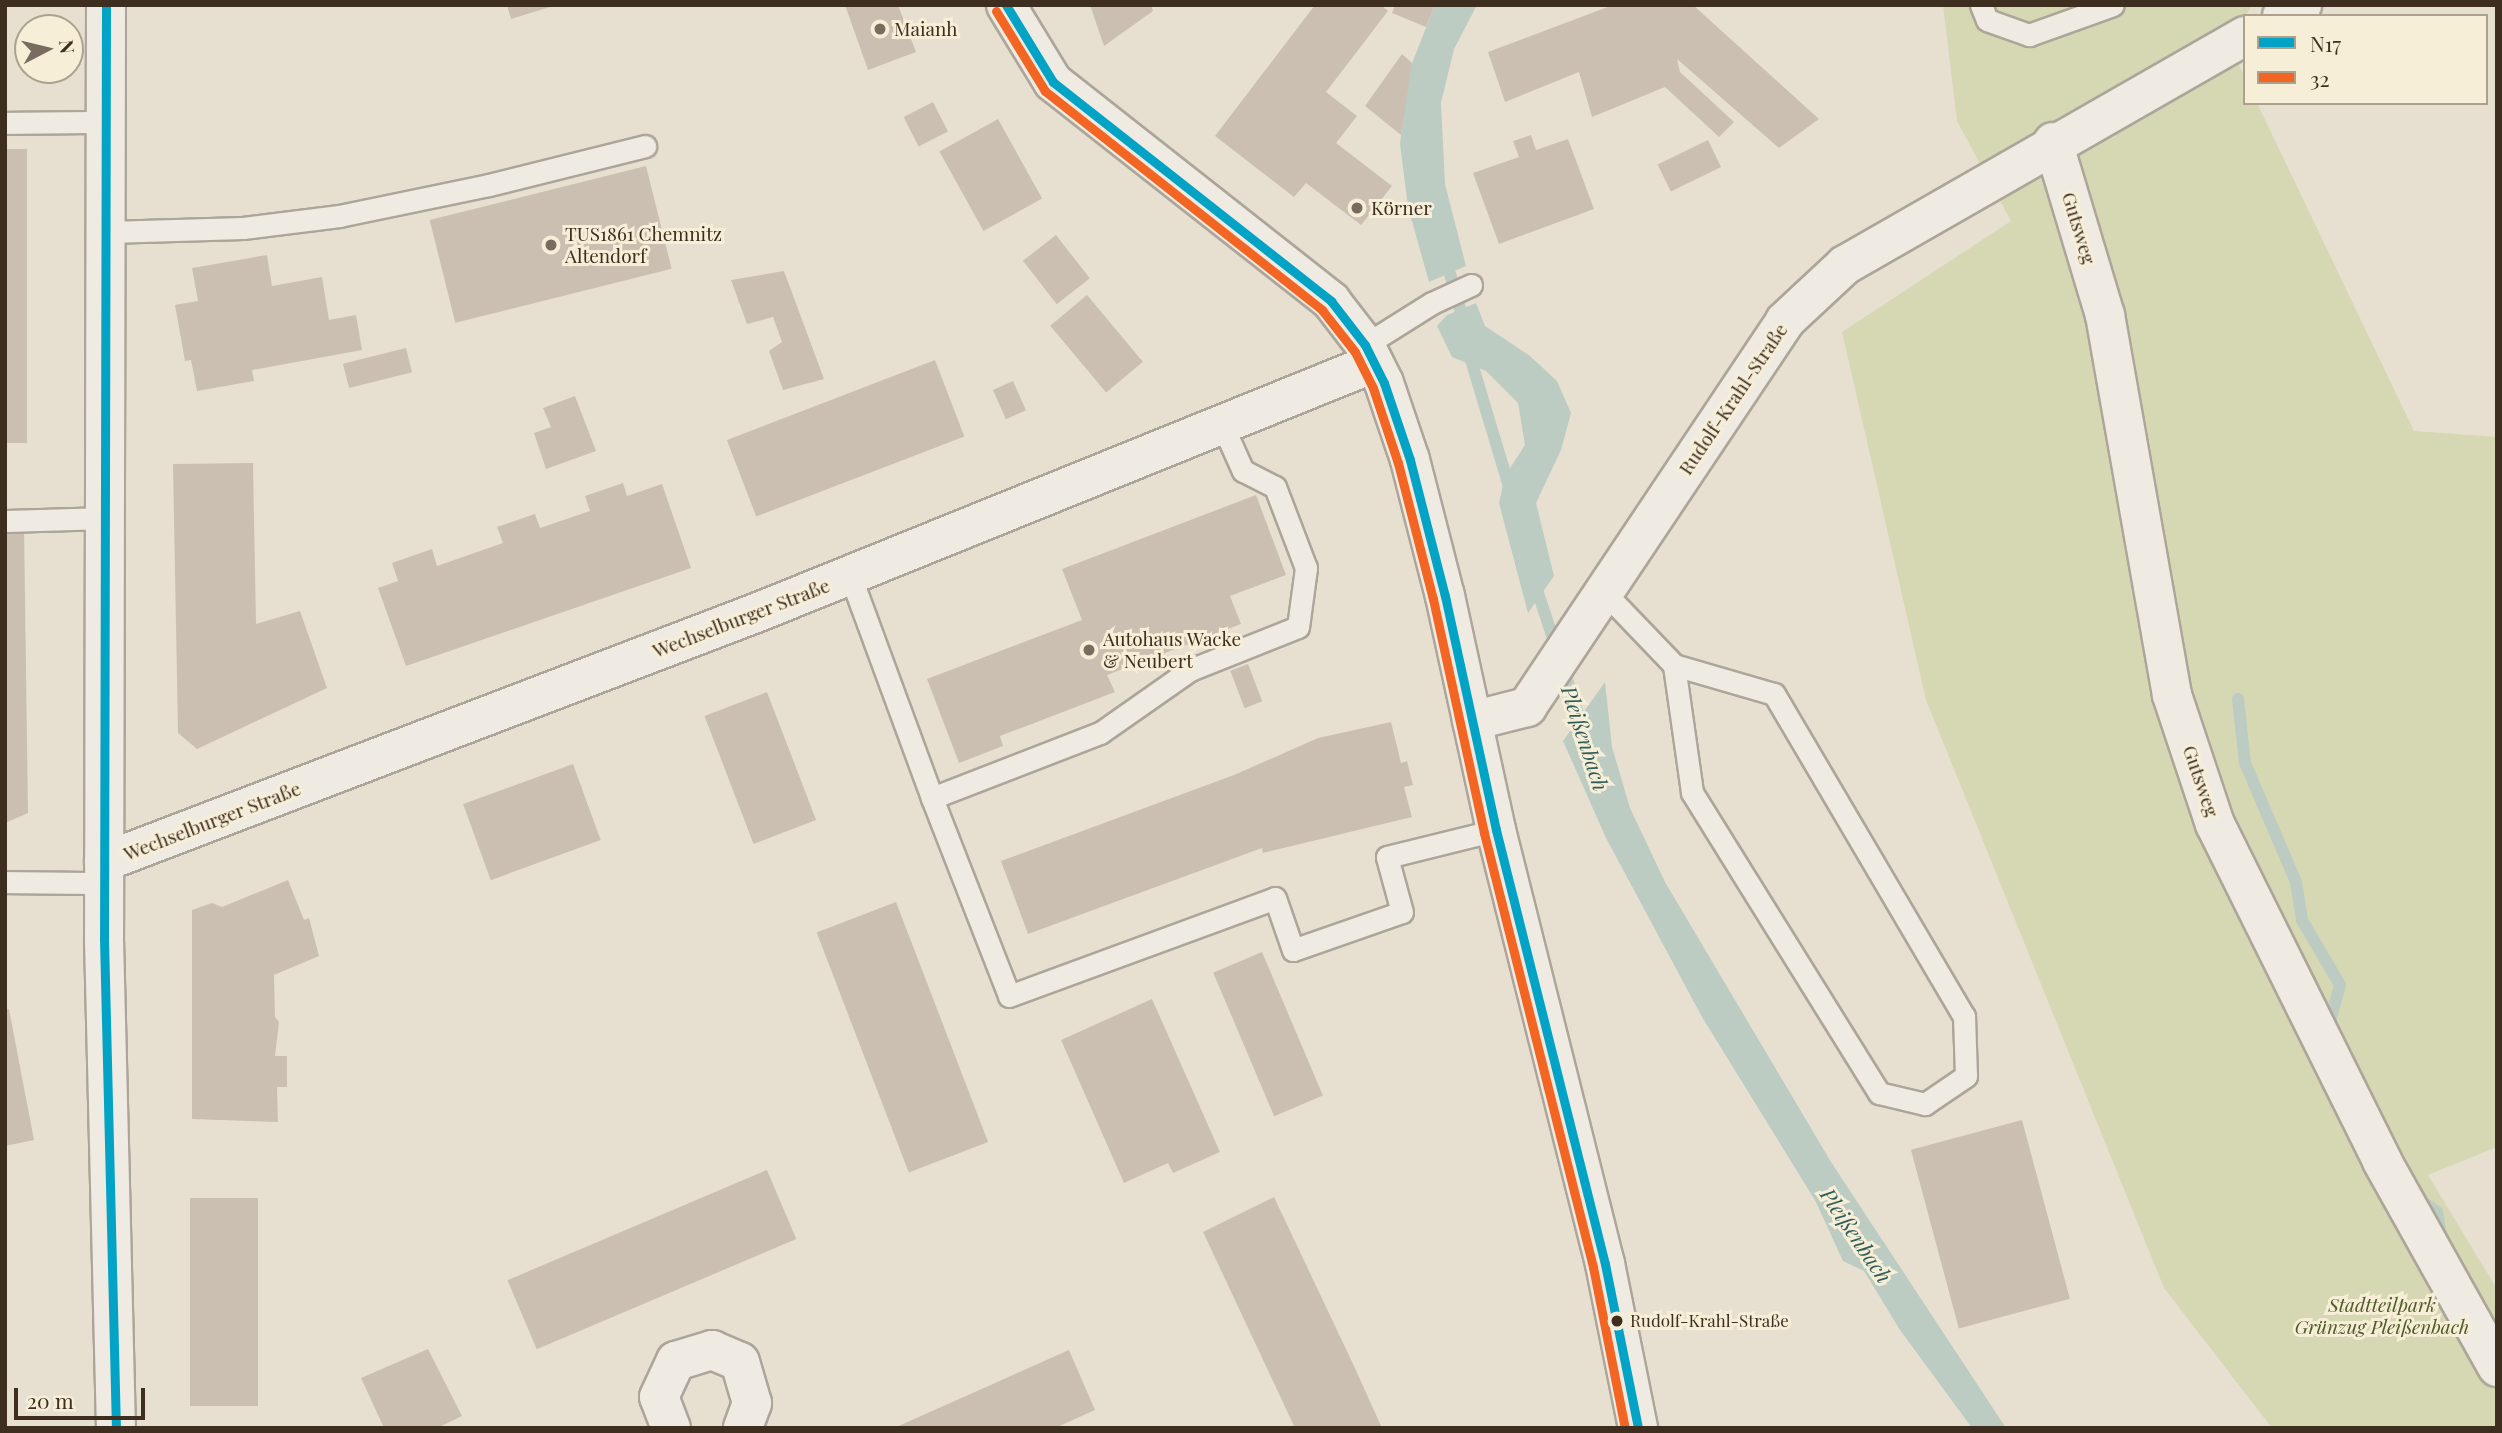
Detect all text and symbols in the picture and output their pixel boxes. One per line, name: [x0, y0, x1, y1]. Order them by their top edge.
north arrow: [14, 14, 84, 84]
legend: [2243, 14, 2488, 105]
place label: Maianh: [894, 18, 957, 40]
marker: Maianh: [872, 21, 888, 37]
text: N17: [2310, 29, 2341, 57]
text: N: [54, 38, 82, 55]
text: 32: [2310, 64, 2330, 92]
street label: Gutsweg: [2057, 189, 2101, 267]
place label: Körner: [1371, 197, 1432, 219]
marker: Körner: [1349, 200, 1365, 216]
place label: TUS1861 Chemnitz Altendorf: [565, 223, 722, 267]
marker: TUS1861 Chemnitz Altendorf: [543, 237, 559, 253]
street label: Rudolf-Krahl-Straße: [1674, 319, 1792, 479]
street label: Wechselburger Straße: [649, 574, 833, 662]
place label: Autohaus Wacke & Neubert: [1103, 628, 1242, 672]
marker: Autohaus Wacke & Neubert: [1081, 642, 1097, 658]
water label: Pleißenbach: [1557, 682, 1615, 794]
street label: Gutsweg: [2178, 742, 2224, 820]
street label: Wechselburger Straße: [120, 777, 304, 865]
water label: Pleißenbach: [1816, 1183, 1898, 1287]
park label: Stadtteilpark Grünzug Pleißenbach: [2295, 1294, 2469, 1338]
place label: Rudolf-Krahl-Straße: [1630, 1311, 1789, 1331]
marker: Rudolf-Krahl-Straße: [1610, 1314, 1624, 1328]
scale bar: [18, 1374, 149, 1418]
text: 20 m: [27, 1386, 74, 1414]

